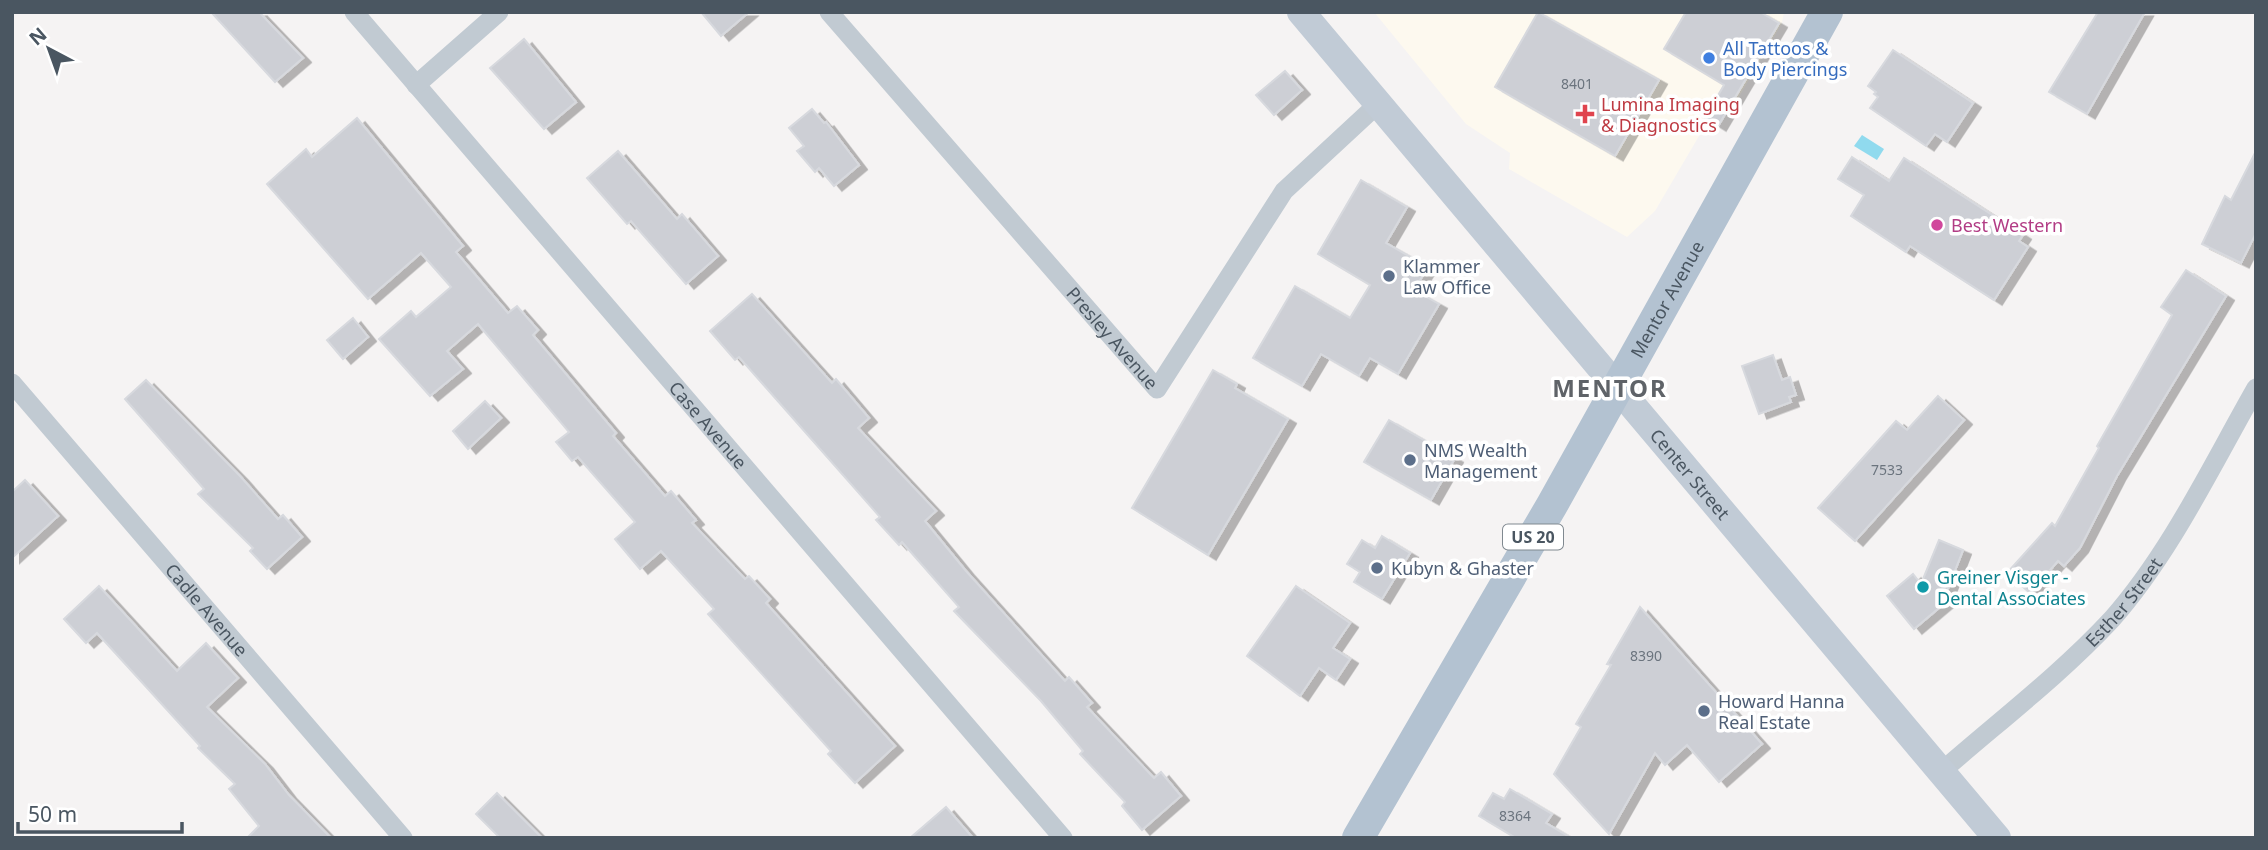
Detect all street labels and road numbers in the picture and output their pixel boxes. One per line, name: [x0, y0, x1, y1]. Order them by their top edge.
street label: Mentor Avenue: [1625, 236, 1709, 362]
street label: Presley Avenue: [1061, 282, 1164, 394]
street label: Case Avenue: [664, 376, 753, 474]
street label: Center Street: [1645, 423, 1736, 525]
road number: US 20: [1503, 524, 1563, 550]
street label: Esther Street: [2080, 552, 2167, 652]
street label: Cadle Avenue: [160, 558, 254, 661]

